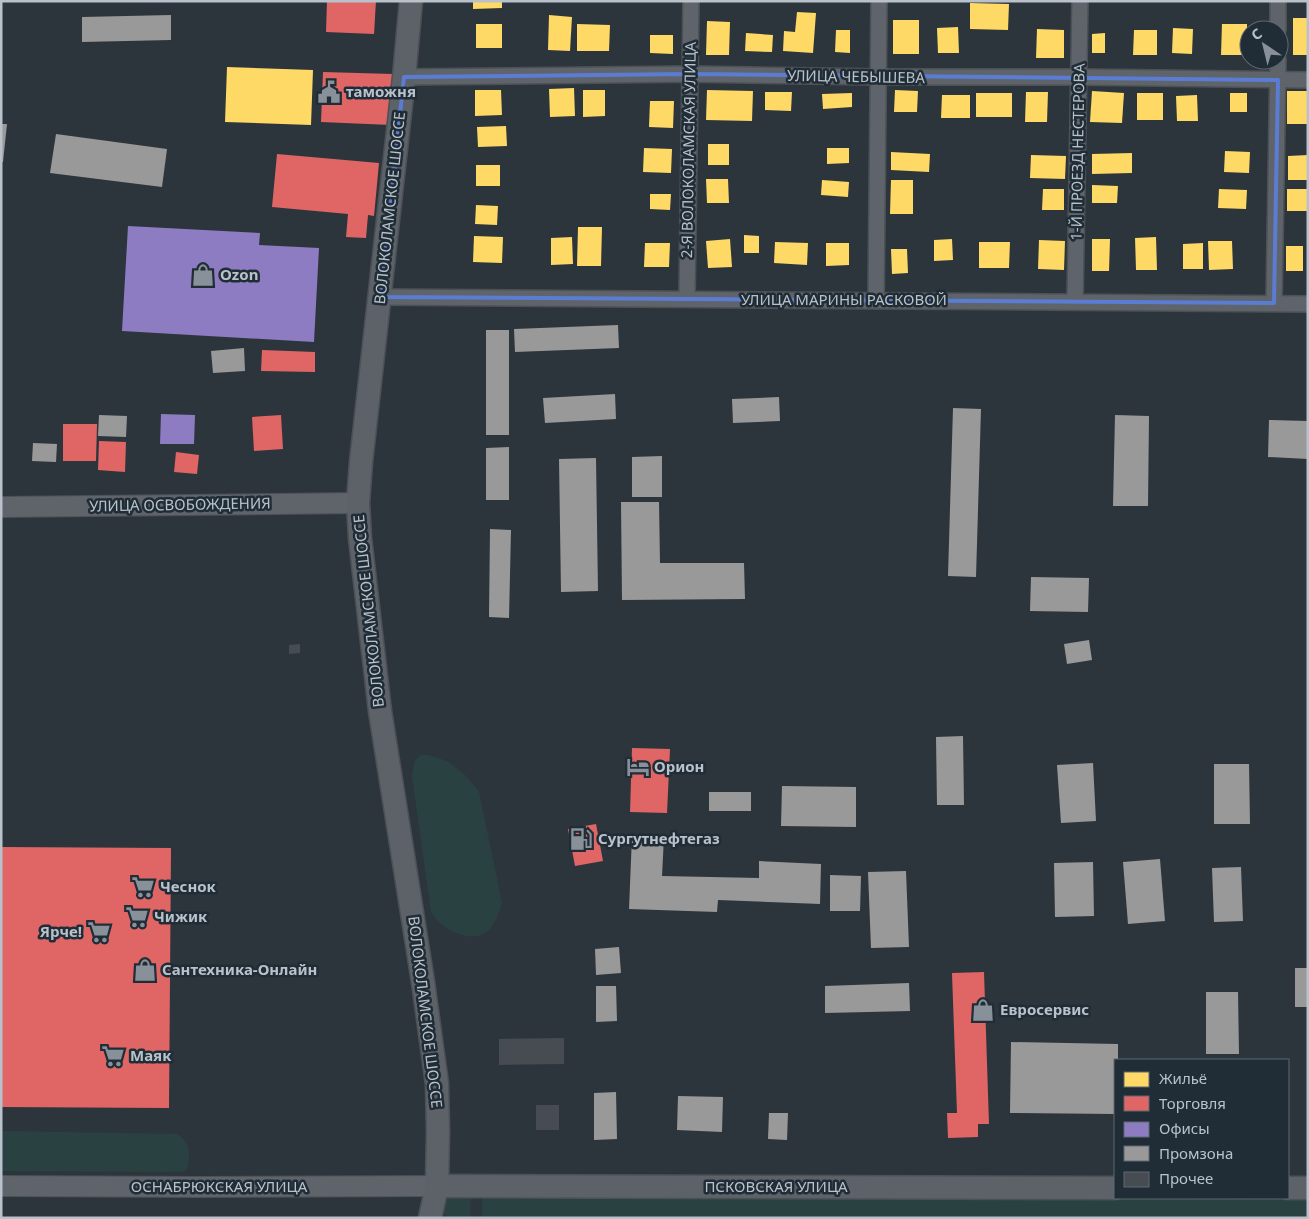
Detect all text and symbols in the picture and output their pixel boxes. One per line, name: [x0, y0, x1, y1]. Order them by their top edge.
north arrow: [1239, 20, 1289, 70]
text: С: [1247, 24, 1265, 44]
street label: 2-Я ВОЛОКОЛАМСКАЯ УЛИЦА: [676, 41, 700, 258]
street label: 1-Й ПРОЕЗД НЕСТЕРОВА: [1065, 63, 1089, 241]
street label: УЛИЦА ЧЕБЫШЕВА: [787, 65, 926, 87]
public building icon: таможня: [316, 79, 342, 105]
place label: таможня: [346, 81, 416, 101]
street label: ВОЛОКОЛАМСКОЕ ШОССЕ: [369, 111, 409, 305]
shop icon: Ozon: [190, 262, 216, 288]
place label: Ozon: [220, 264, 258, 284]
street label: УЛИЦА МАРИНЫ РАСКОВОЙ: [741, 289, 947, 309]
street label: УЛИЦА ОСВОБОЖДЕНИЯ: [89, 492, 271, 516]
street label: ВОЛОКОЛАМСКОЕ ШОССЕ: [348, 514, 388, 708]
hotel icon: Орион: [625, 754, 651, 780]
place label: Орион: [654, 756, 704, 776]
fuel station icon: Сургутнефтегаз: [568, 826, 594, 852]
place label: Сургутнефтегаз: [598, 828, 720, 848]
supermarket icon: Чеснок: [130, 874, 156, 900]
place label: Чеснок: [160, 876, 217, 896]
supermarket icon: Чижик: [124, 904, 150, 930]
place label: Чижик: [154, 906, 208, 926]
street label: ВОЛОКОЛАМСКОЕ ШОССЕ: [404, 915, 448, 1109]
supermarket icon: Ярче!: [86, 919, 112, 945]
place label: Ярче!: [40, 921, 82, 941]
shop icon: Сантехника-Онлайн: [132, 957, 158, 983]
place label: Сантехника-Онлайн: [162, 959, 317, 979]
shop icon: Евросервис: [970, 997, 996, 1023]
place label: Евросервис: [1000, 999, 1089, 1019]
supermarket icon: Маяк: [100, 1043, 126, 1069]
place label: Маяк: [130, 1045, 172, 1065]
legend: [1114, 1059, 1289, 1199]
text: Жильё: [1159, 1068, 1207, 1088]
text: Торговля: [1159, 1093, 1226, 1113]
text: Офисы: [1159, 1118, 1210, 1138]
text: Промзона: [1159, 1143, 1233, 1163]
text: Прочее: [1159, 1168, 1213, 1188]
street label: ОСНАБРЮКСКАЯ УЛИЦА: [131, 1176, 308, 1196]
street label: ПСКОВСКАЯ УЛИЦА: [704, 1176, 848, 1196]

